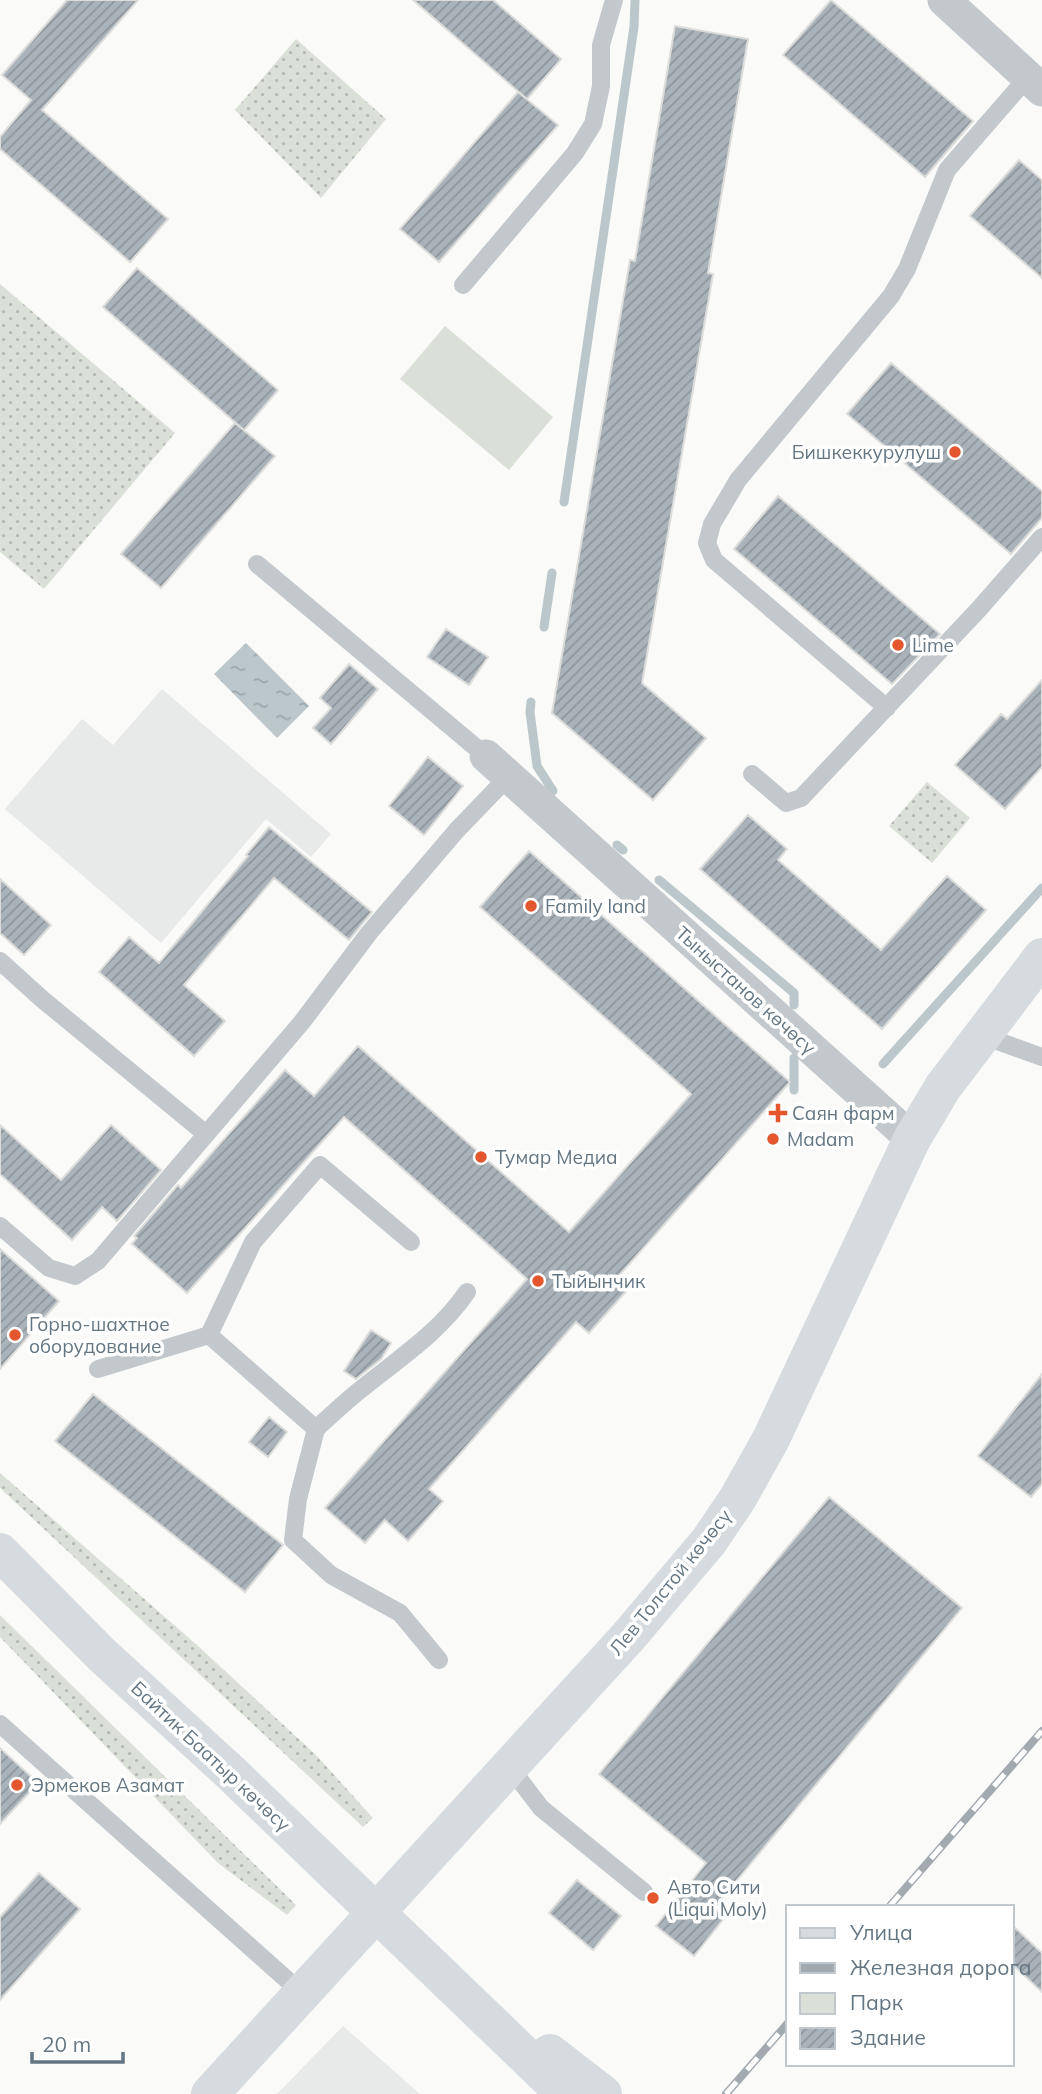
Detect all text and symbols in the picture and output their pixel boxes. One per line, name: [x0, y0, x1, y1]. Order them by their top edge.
place label: Бишкеккурулуш: [792, 440, 941, 464]
marker: Бишкеккурулуш: [947, 444, 963, 460]
place label: Lime: [912, 633, 954, 657]
marker: Lime: [890, 637, 906, 653]
place label: Family land: [545, 894, 646, 918]
marker: Family land: [523, 898, 539, 914]
street label: Тыныстанов көчөсү: [671, 921, 821, 1059]
place label: Саян фарм: [792, 1101, 895, 1125]
marker: Саян фарм: [770, 1105, 786, 1121]
place label: Madam: [787, 1127, 854, 1151]
marker: Madam: [765, 1131, 781, 1147]
place label: Тумар Медиа: [495, 1145, 618, 1169]
marker: Тумар Медиа: [473, 1149, 489, 1165]
place label: Тыйынчик: [552, 1269, 646, 1293]
marker: Тыйынчик: [530, 1273, 546, 1289]
place label: Горно-шахтное оборудование: [29, 1312, 170, 1358]
marker: Горно-шахтное оборудование: [7, 1327, 23, 1343]
street label: Лев Толстой көчөсү: [604, 1504, 736, 1660]
street label: Байтик Баатыр көчөсү: [126, 1676, 296, 1836]
place label: Эрмеков Азамат: [31, 1773, 184, 1797]
marker: Эрмеков Азамат: [9, 1777, 25, 1793]
place label: Авто Сити (Liqui Moly): [667, 1875, 768, 1921]
marker: Авто Сити (Liqui Moly): [645, 1890, 661, 1906]
legend: [786, 1905, 1014, 2066]
text: Улица: [849, 1919, 913, 1945]
text: Железная дорога: [850, 1954, 1032, 1980]
text: Парк: [850, 1989, 904, 2015]
scale bar: [32, 2021, 122, 2064]
text: Здание: [850, 2024, 926, 2050]
text: 20 m: [42, 2031, 91, 2057]

